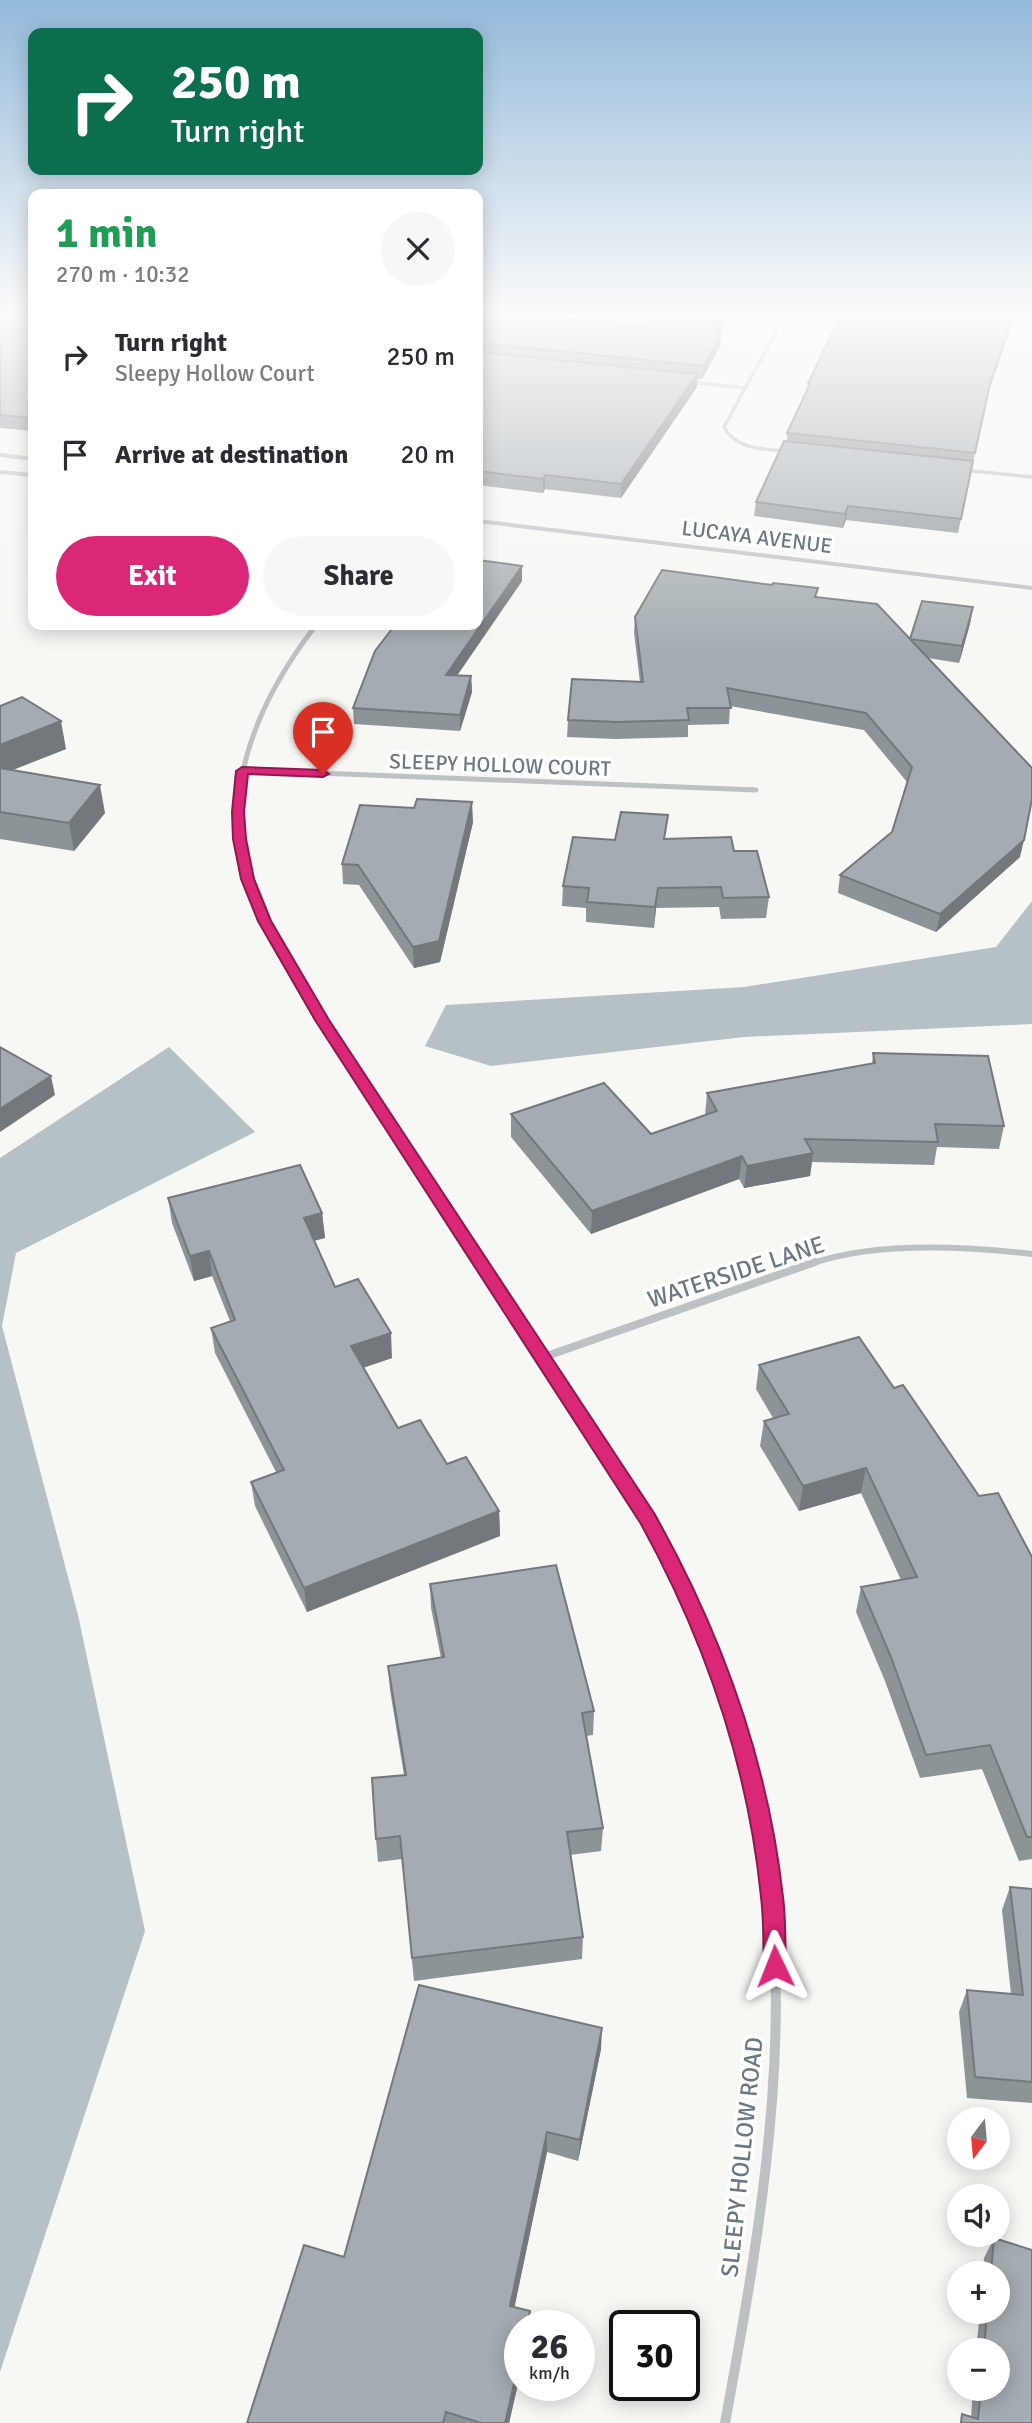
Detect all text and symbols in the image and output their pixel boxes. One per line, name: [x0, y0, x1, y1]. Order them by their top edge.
text: 250 m: [171, 52, 301, 112]
icon: right: [56, 56, 147, 147]
text: Turn right: [171, 112, 304, 151]
text: 1 min: [56, 208, 157, 259]
button: close: [381, 212, 455, 286]
text: 270 m · 10:32: [56, 260, 190, 289]
text: Turn right: [115, 327, 227, 359]
icon: right: [56, 338, 94, 376]
text: 250 m: [386, 341, 455, 373]
text: Sleepy Hollow Court: [115, 359, 314, 388]
icon: arrive: [56, 436, 94, 474]
text: Arrive at destination: [115, 439, 348, 471]
text: 20 m: [400, 439, 455, 471]
street label: LUCAYA AVENUE: [680, 515, 834, 559]
button: Exit: [56, 536, 249, 616]
button: Share: [263, 536, 455, 616]
pin: [293, 702, 353, 774]
icon: arrive: [304, 713, 342, 751]
street label: SLEEPY HOLLOW COURT: [389, 748, 612, 782]
street label: WATERSIDE LANE: [644, 1229, 828, 1315]
position arrow: [738, 1929, 812, 2003]
street label: SLEEPY HOLLOW ROAD: [714, 2036, 770, 2278]
north arrow: [947, 2107, 1010, 2170]
map controls: [947, 2107, 1010, 2401]
button: sound: [947, 2184, 1010, 2247]
button: +: [947, 2261, 1010, 2324]
speed limit sign: 30: [609, 2310, 700, 2401]
text: 26: [531, 2325, 568, 2368]
button: −: [947, 2338, 1010, 2401]
text: km/h: [529, 2362, 570, 2384]

